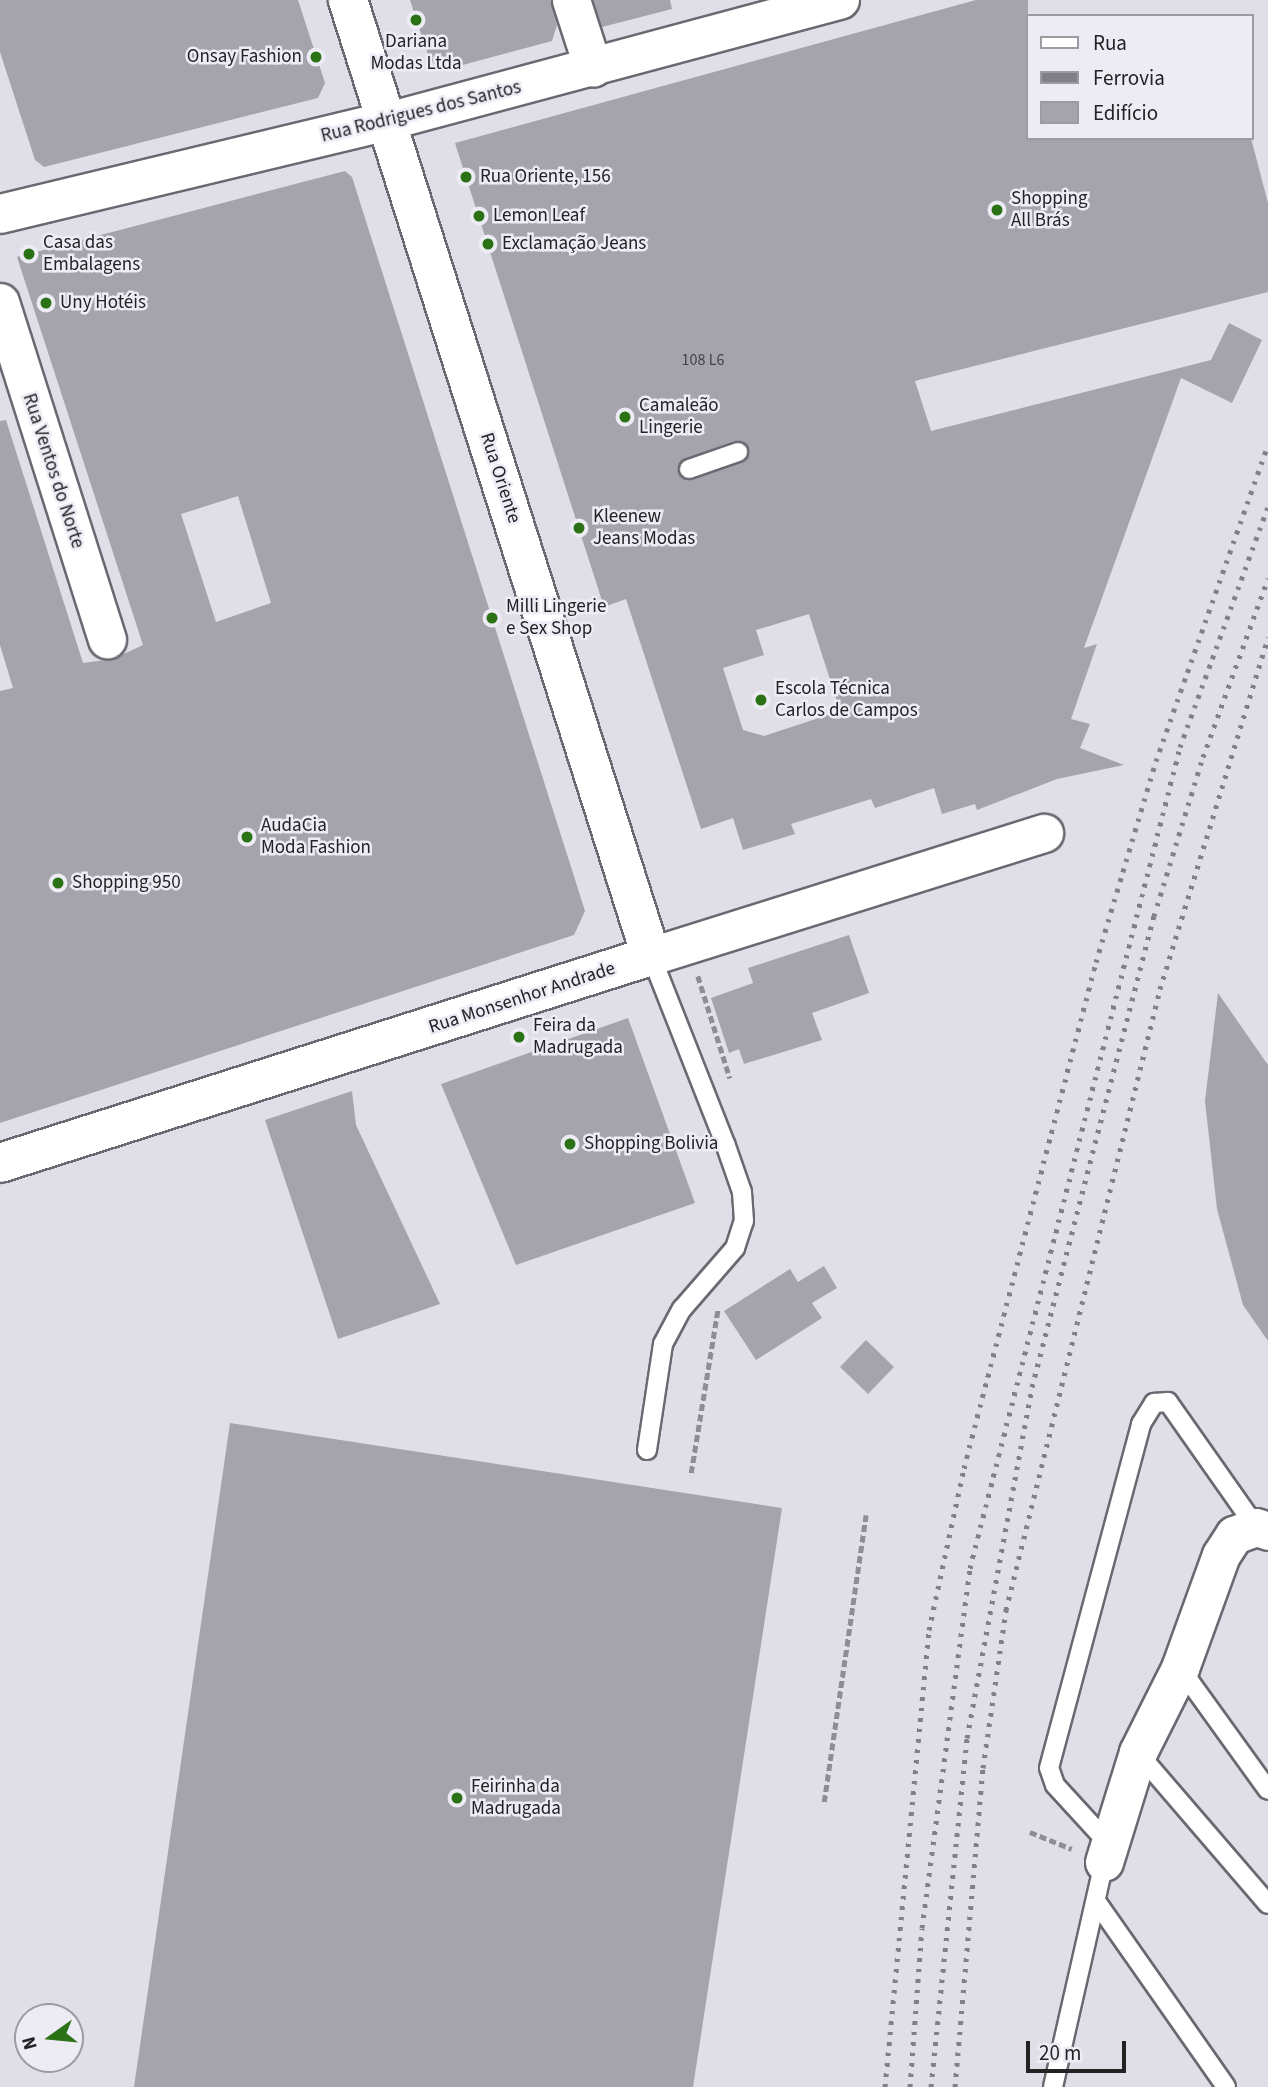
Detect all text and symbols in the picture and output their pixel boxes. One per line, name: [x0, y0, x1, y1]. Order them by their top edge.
marker: Dariana Modas Ltda: [408, 12, 424, 28]
legend: [1026, 14, 1254, 140]
text: Rua: [1093, 28, 1127, 58]
place label: Dariana Modas Ltda: [370, 31, 462, 75]
place label: Onsay Fashion: [187, 46, 302, 68]
marker: Onsay Fashion: [308, 49, 324, 65]
text: Ferrovia: [1093, 63, 1165, 93]
street label: Rua Rodrigues dos Santos: [319, 76, 523, 148]
text: Edifício: [1093, 98, 1158, 128]
place label: Rua Oriente, 156: [480, 166, 611, 188]
marker: Rua Oriente, 156: [458, 169, 474, 185]
place label: Shopping All Brás: [1011, 188, 1088, 232]
marker: Shopping All Brás: [989, 202, 1005, 218]
place label: Lemon Leaf: [493, 205, 585, 227]
marker: Lemon Leaf: [471, 208, 487, 224]
place label: Casa das Embalagens: [43, 232, 140, 276]
place label: Exclamação Jeans: [502, 233, 646, 255]
marker: Exclamação Jeans: [480, 236, 496, 252]
marker: Casa das Embalagens: [21, 246, 37, 262]
place label: Uny Hotéis: [60, 292, 146, 314]
marker: Uny Hotéis: [38, 295, 54, 311]
house number: 108 L6: [682, 350, 724, 370]
street label: Rua Ventos do Norte: [17, 391, 89, 551]
place label: Camaleão Lingerie: [639, 395, 719, 439]
marker: Camaleão Lingerie: [617, 409, 633, 425]
street label: Rua Oriente: [475, 430, 525, 526]
place label: Kleenew Jeans Modas: [593, 506, 695, 550]
marker: Kleenew Jeans Modas: [571, 520, 587, 536]
place label: Milli Lingerie e Sex Shop: [506, 596, 606, 640]
marker: Milli Lingerie e Sex Shop: [484, 610, 500, 626]
place label: Escola Técnica Carlos de Campos: [775, 678, 918, 722]
marker: Escola Técnica Carlos de Campos: [753, 692, 769, 708]
place label: AudaCia Moda Fashion: [261, 815, 371, 859]
marker: AudaCia Moda Fashion: [239, 829, 255, 845]
place label: Shopping 950: [72, 872, 181, 894]
marker: Shopping 950: [50, 875, 66, 891]
street label: Rua Monsenhor Andrade: [426, 957, 618, 1039]
place label: Feira da Madrugada: [533, 1015, 623, 1059]
marker: Feira da Madrugada: [511, 1029, 527, 1045]
place label: Shopping Bolivia: [584, 1133, 718, 1155]
marker: Shopping Bolivia: [562, 1136, 578, 1152]
place label: Feirinha da Madrugada: [471, 1776, 561, 1820]
marker: Feirinha da Madrugada: [449, 1790, 465, 1806]
north arrow: [14, 2003, 84, 2073]
scale bar: [1030, 2028, 1130, 2072]
text: N: [15, 2033, 45, 2053]
text: 20 m: [1039, 2038, 1081, 2068]

